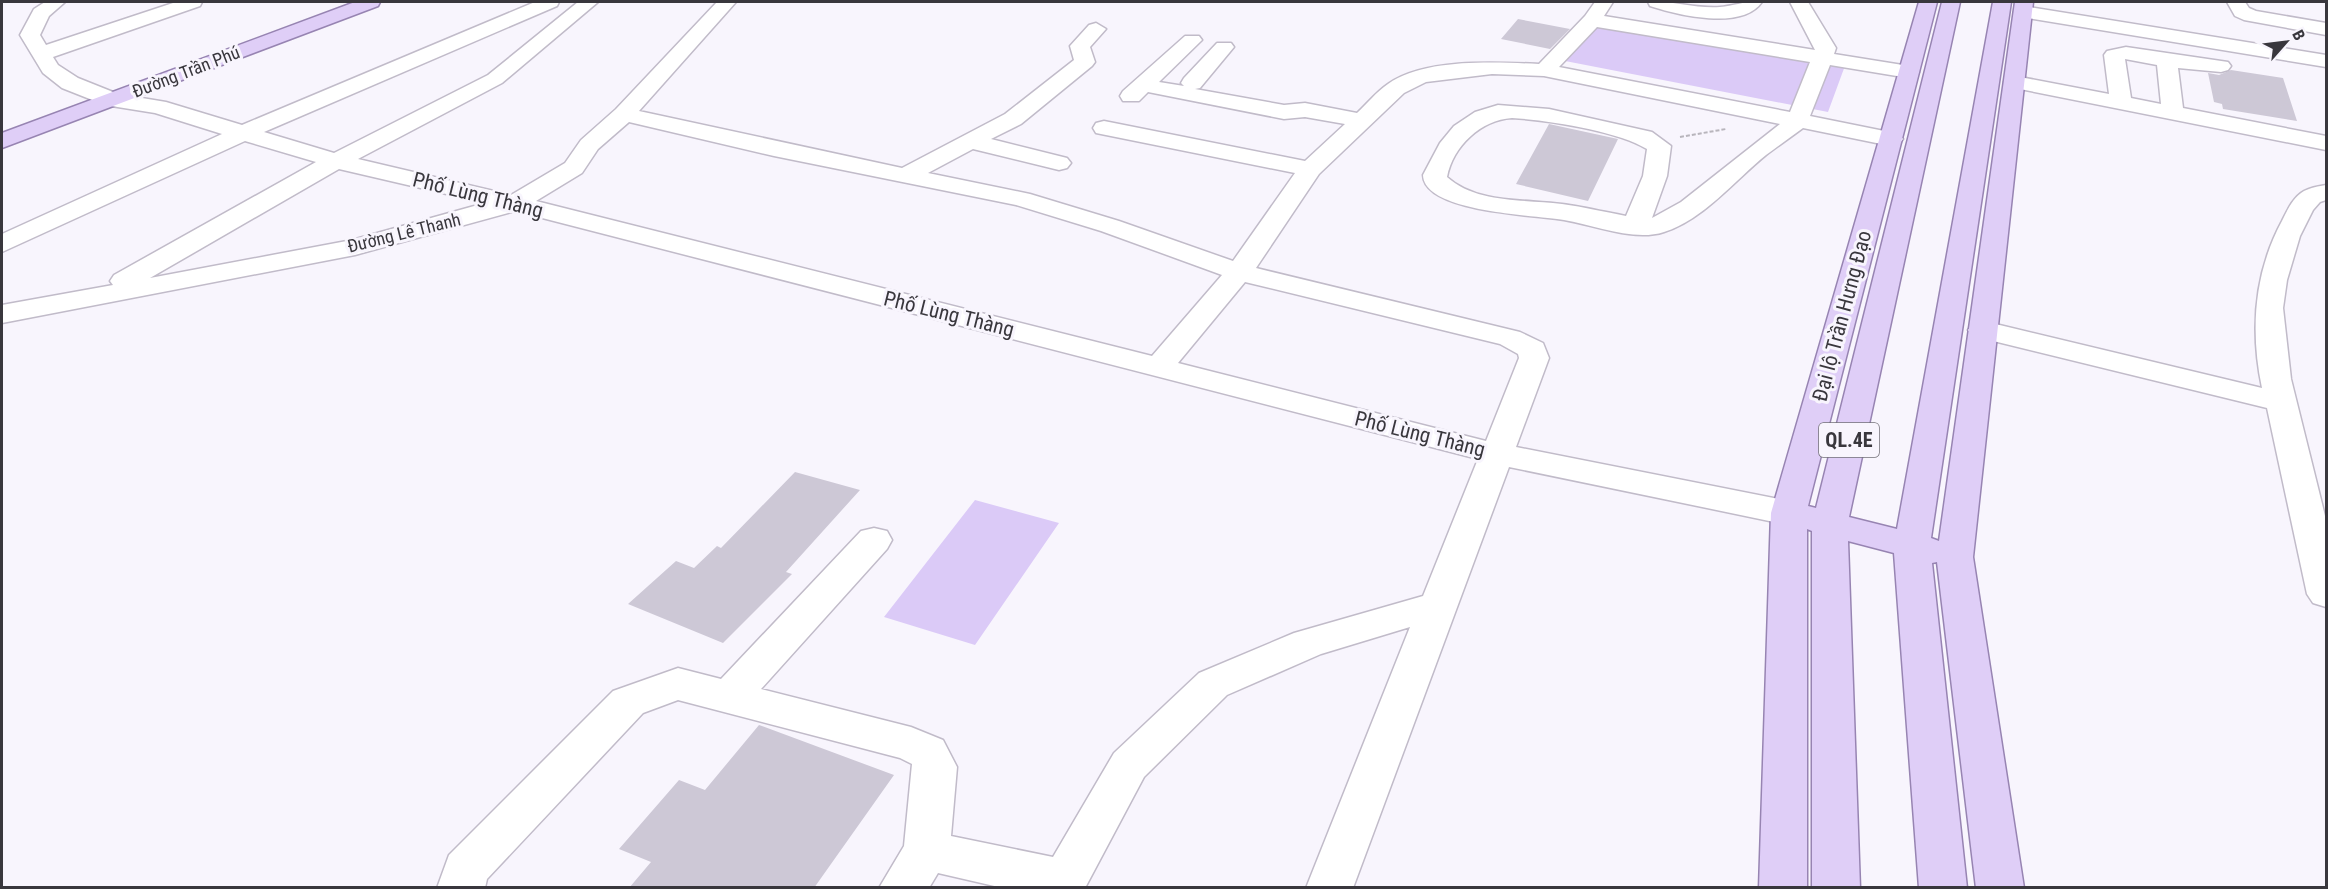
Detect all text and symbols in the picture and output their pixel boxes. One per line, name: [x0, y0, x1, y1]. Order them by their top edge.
north arrow: [2256, 12, 2316, 72]
text: B: [2288, 27, 2309, 44]
street label: Đường Trần Phú: [129, 41, 243, 102]
street label: Phố Lùng Thàng: [410, 167, 546, 223]
street label: Đường Lê Thanh: [345, 208, 463, 257]
street label: Đại lộ Trần Hưng Đạo: [1808, 228, 1876, 404]
street label: Phố Lùng Thàng: [881, 286, 1017, 342]
street label: Phố Lùng Thàng: [1352, 406, 1488, 462]
road number: QL.4E: [1819, 423, 1879, 457]

